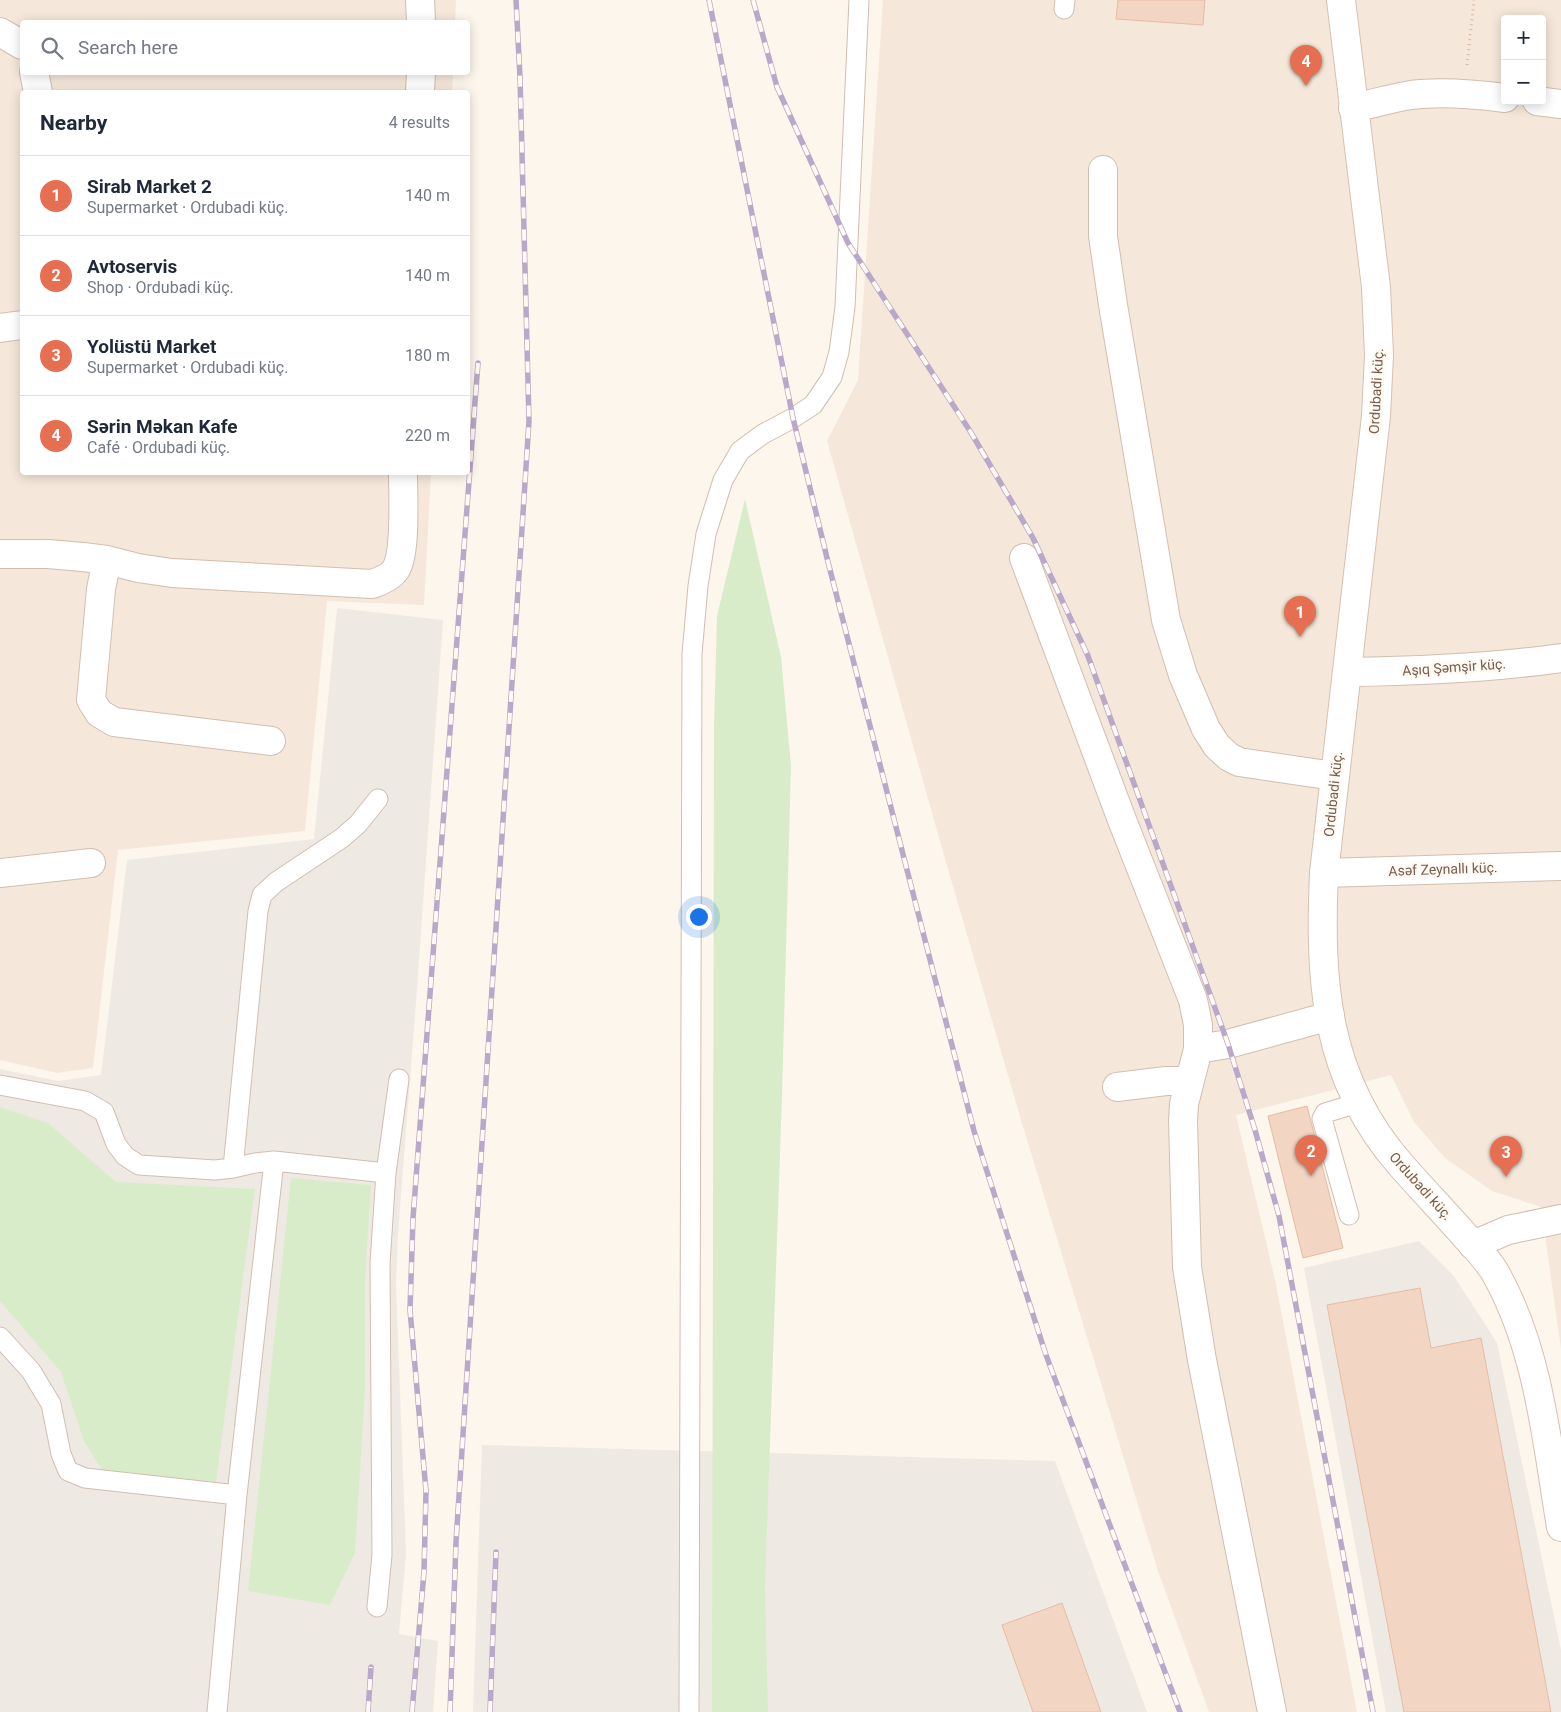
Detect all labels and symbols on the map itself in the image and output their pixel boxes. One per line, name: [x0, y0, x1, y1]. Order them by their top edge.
pin: 4: [1290, 45, 1322, 86]
street label: Ordubadi küç.: [1366, 348, 1386, 434]
pin: 1: [1284, 596, 1316, 637]
street label: Aşıq Şəmşir küç.: [1402, 655, 1506, 679]
street label: Ordubadi küç.: [1321, 750, 1345, 838]
street label: Asəf Zeynallı küç.: [1388, 859, 1498, 879]
your location: [686, 904, 712, 930]
pin: 2: [1295, 1135, 1327, 1176]
pin: 3: [1490, 1136, 1522, 1177]
street label: Ordubadi küç.: [1386, 1149, 1456, 1223]

